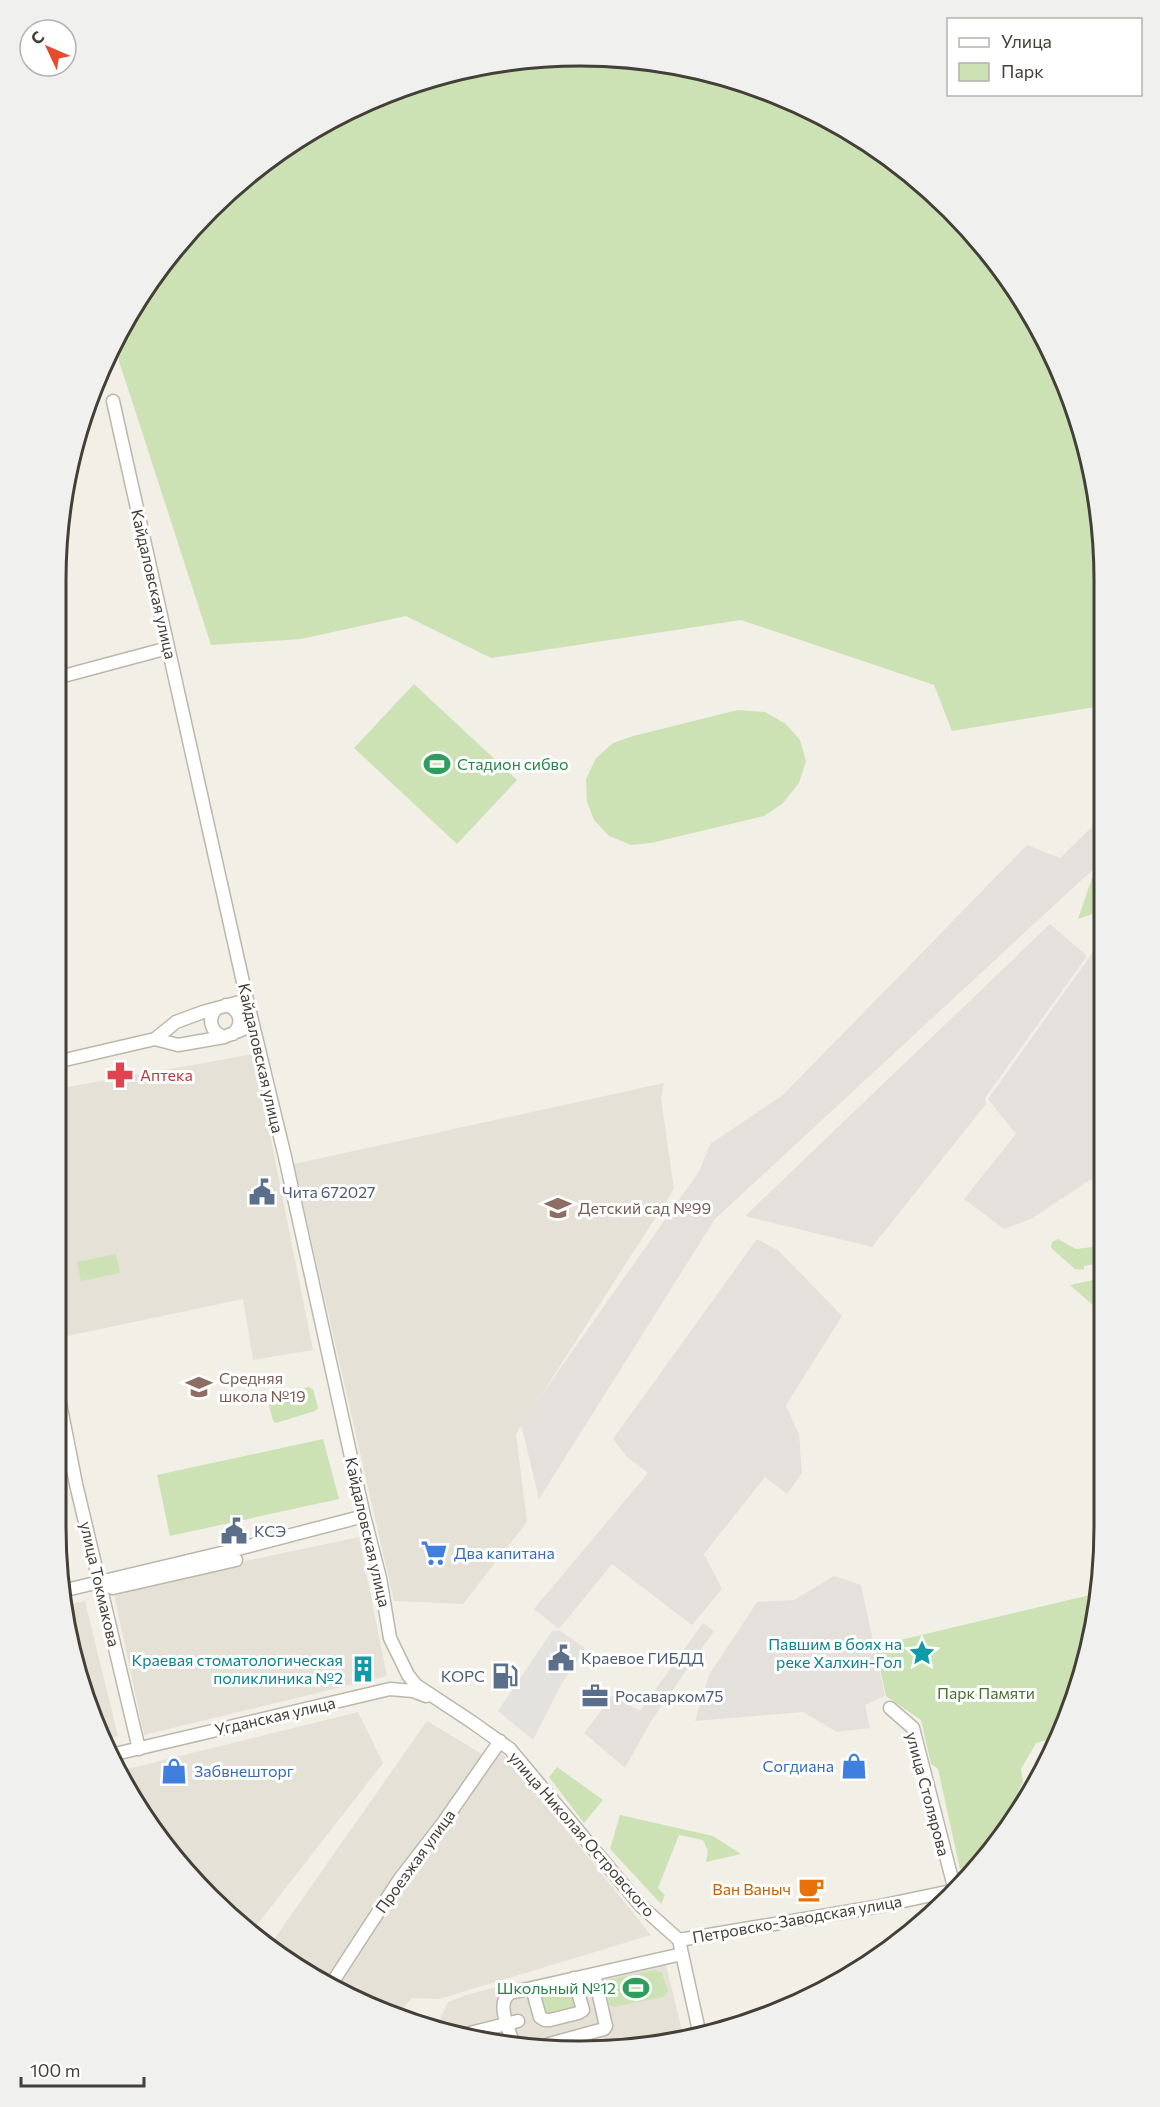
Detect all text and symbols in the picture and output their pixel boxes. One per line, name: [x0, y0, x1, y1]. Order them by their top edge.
north arrow: [18, 18, 78, 78]
legend: [947, 18, 1142, 96]
text: С: [26, 27, 48, 48]
text: Улица: [1001, 30, 1052, 52]
text: Парк: [1001, 60, 1044, 82]
street label: Кайдаловская улица: [128, 507, 181, 661]
sports icon: Стадион сибво: [422, 749, 452, 779]
place label: Стадион сибво: [457, 754, 569, 773]
street label: Кайдаловская улица: [235, 981, 288, 1135]
pharmacy icon: Аптека: [105, 1060, 135, 1090]
place label: Аптека: [140, 1065, 193, 1084]
public building icon: Чита 672027: [247, 1177, 277, 1207]
place label: Чита 672027: [282, 1182, 375, 1201]
school or university icon: Детский сад №99: [543, 1193, 573, 1223]
place label: Детский сад №99: [578, 1198, 711, 1217]
place label: Средняя школа №19: [219, 1368, 306, 1405]
school or university icon: Средняя школа №19: [184, 1372, 214, 1402]
street label: Кайдаловская улица: [342, 1455, 395, 1609]
public building icon: КСЭ: [219, 1516, 249, 1546]
street label: улица Токмакова: [77, 1519, 124, 1648]
place label: КСЭ: [254, 1521, 286, 1540]
supermarket icon: Два капитана: [419, 1538, 449, 1568]
place label: Два капитана: [454, 1543, 555, 1562]
place label: Павшим в боях на реке Халхин-Гол: [768, 1634, 902, 1671]
place icon: Павшим в боях на реке Халхин-Гол: [907, 1638, 937, 1668]
public building icon: Краевое ГИБДД: [546, 1643, 576, 1673]
place label: Краевое ГИБДД: [581, 1648, 704, 1667]
place label: Краевая стоматологическая поликлиника №2: [131, 1650, 343, 1687]
building icon: Краевая стоматологическая поликлиника №2: [348, 1654, 378, 1684]
fuel station icon: КОРС: [490, 1661, 520, 1691]
place label: КОРС: [441, 1666, 485, 1685]
office icon: Росаварком75: [580, 1681, 610, 1711]
park label: Парк Памяти: [937, 1683, 1035, 1702]
place label: Росаварком75: [615, 1686, 723, 1705]
street label: Угданская улица: [213, 1692, 337, 1739]
street label: улица Столярова: [903, 1730, 954, 1858]
street label: улица Николая Островского: [505, 1747, 659, 1920]
shop icon: Согдиана: [839, 1751, 869, 1781]
shop icon: Забвнешторг: [159, 1756, 189, 1786]
place label: Согдиана: [763, 1756, 834, 1775]
place label: Забвнешторг: [194, 1761, 294, 1780]
street label: Проезжая улица: [371, 1805, 459, 1916]
cafe icon: Ван Ваныч: [796, 1874, 826, 1904]
place label: Ван Ваныч: [712, 1879, 791, 1898]
street label: Петровско-Заводская улица: [691, 1891, 903, 1946]
sports icon: Школьный №12: [621, 1973, 651, 2003]
place label: Школьный №12: [497, 1978, 616, 1997]
scale bar: [21, 2050, 144, 2088]
text: 100 m: [30, 2059, 80, 2081]

